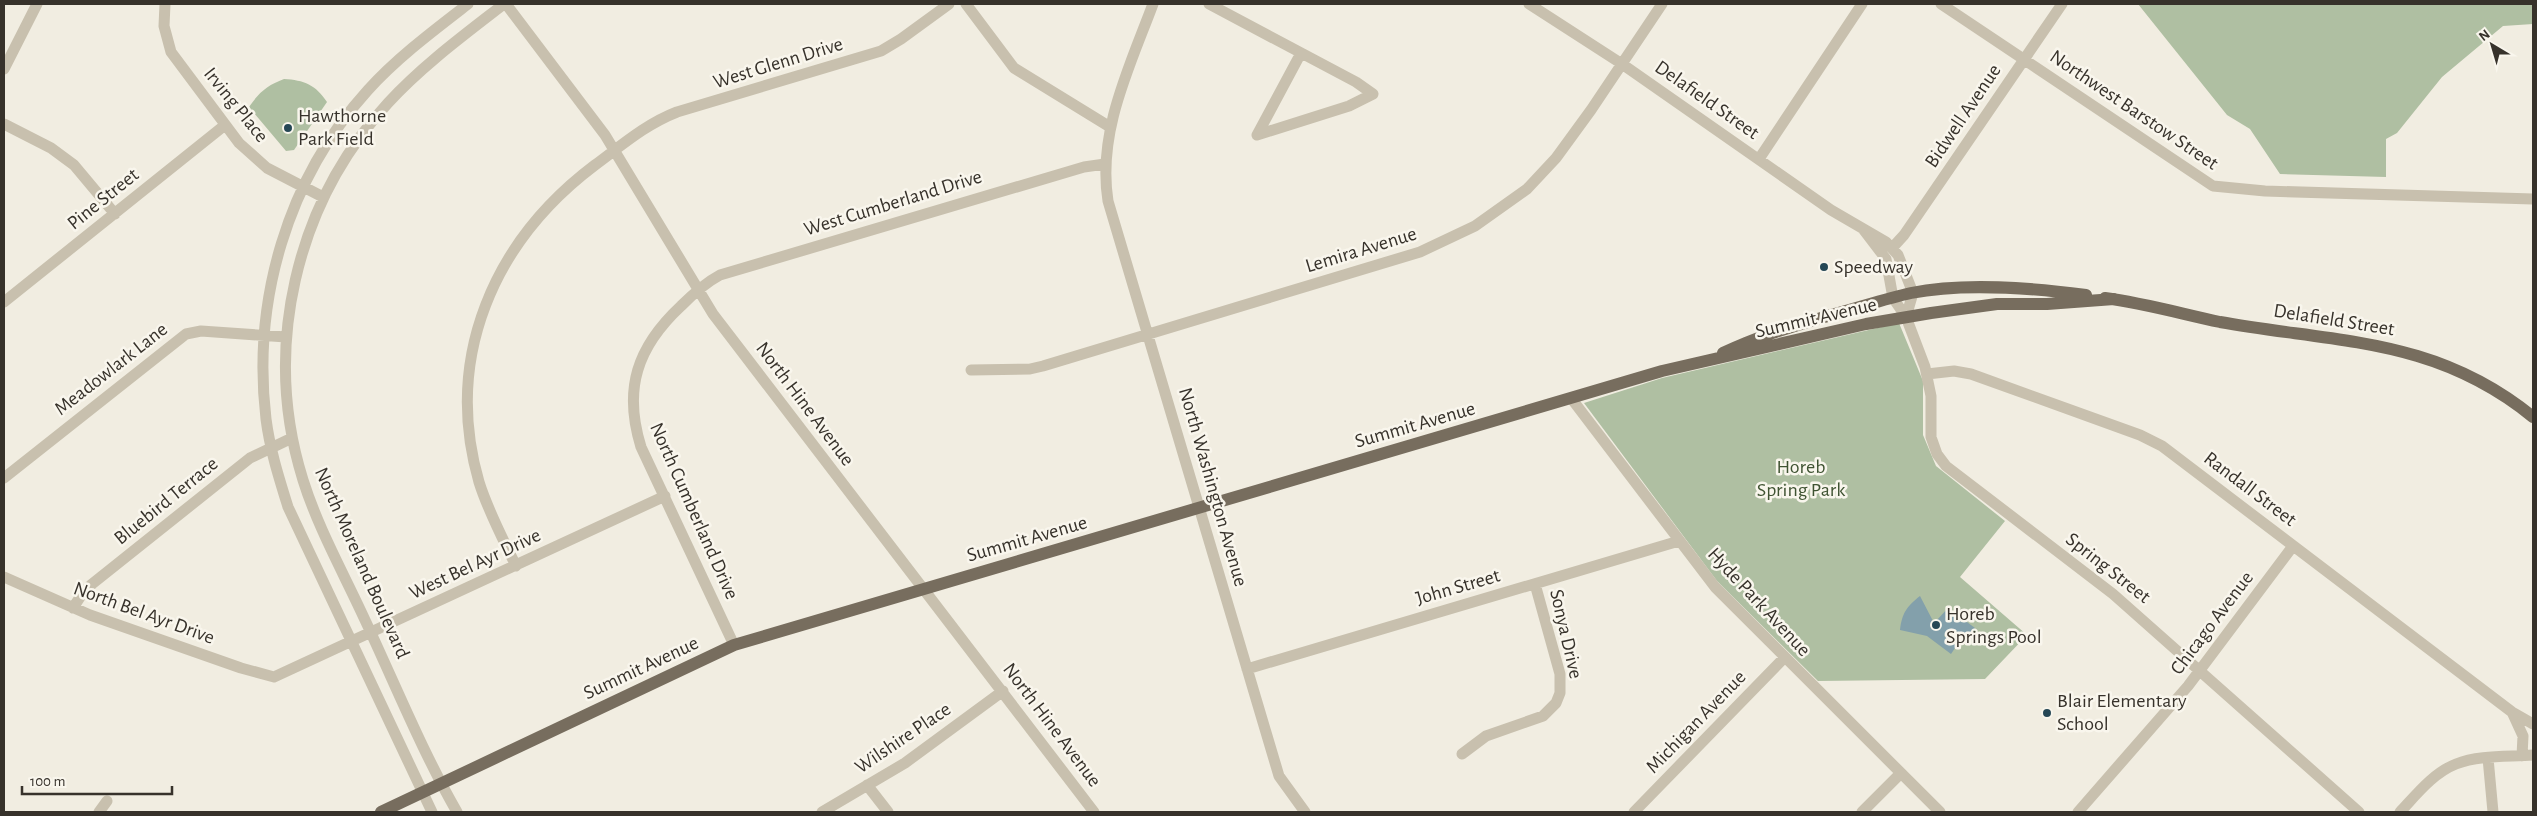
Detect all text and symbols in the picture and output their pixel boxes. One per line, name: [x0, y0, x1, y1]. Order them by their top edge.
north arrow: [2467, 20, 2517, 70]
text: N: [2476, 27, 2493, 44]
street label: West Glenn Drive: [711, 34, 845, 92]
street label: Northwest Barstow Street: [2046, 46, 2222, 174]
street label: Delafield Street: [1651, 57, 1763, 144]
street label: Bidwell Avenue: [1921, 61, 2005, 171]
street label: Irving Place: [200, 64, 272, 146]
place label: Hawthorne Park Field: [298, 106, 386, 149]
marker: Hawthorne Park Field: [282, 122, 294, 134]
street label: Pine Street: [64, 164, 143, 234]
street label: West Cumberland Drive: [802, 166, 984, 240]
street label: Lemira Avenue: [1303, 224, 1419, 276]
place label: Speedway: [1834, 257, 1914, 277]
marker: Speedway: [1818, 261, 1830, 273]
street label: Summit Avenue: [1753, 294, 1879, 342]
street label: Delafield Street: [2272, 301, 2396, 340]
street label: Meadowlark Lane: [51, 319, 171, 419]
street label: North Hine Avenue: [752, 338, 858, 470]
street label: North Washington Avenue: [1175, 385, 1251, 589]
street label: Summit Avenue: [1353, 398, 1477, 452]
street label: North Cumberland Drive: [646, 420, 742, 602]
street label: Randall Street: [2200, 448, 2300, 530]
street label: Bluebird Terrace: [110, 453, 222, 549]
park label: Horeb Spring Park: [1757, 457, 1845, 500]
street label: North Moreland Boulevard: [311, 464, 413, 662]
street label: Summit Avenue: [965, 512, 1089, 566]
street label: West Bel Ayr Drive: [406, 525, 544, 603]
street label: Spring Street: [2062, 529, 2154, 607]
street label: Hyde Park Avenue: [1704, 544, 1814, 660]
street label: John Street: [1414, 565, 1503, 609]
street label: Chicago Avenue: [2167, 568, 2257, 678]
street label: North Bel Ayr Drive: [71, 578, 217, 648]
street label: Sonya Drive: [1546, 587, 1586, 681]
place label: Horeb Springs Pool: [1946, 604, 2042, 647]
marker: Horeb Springs Pool: [1930, 619, 1942, 631]
street label: Summit Avenue: [581, 633, 701, 703]
street label: North Hine Avenue: [999, 659, 1105, 791]
street label: Michigan Avenue: [1642, 667, 1750, 777]
place label: Blair Elementary School: [2057, 691, 2187, 734]
street label: Wilshire Place: [852, 699, 954, 777]
marker: Blair Elementary School: [2041, 707, 2053, 719]
scale bar: [22, 764, 172, 796]
text: 100 m: [30, 774, 65, 789]

